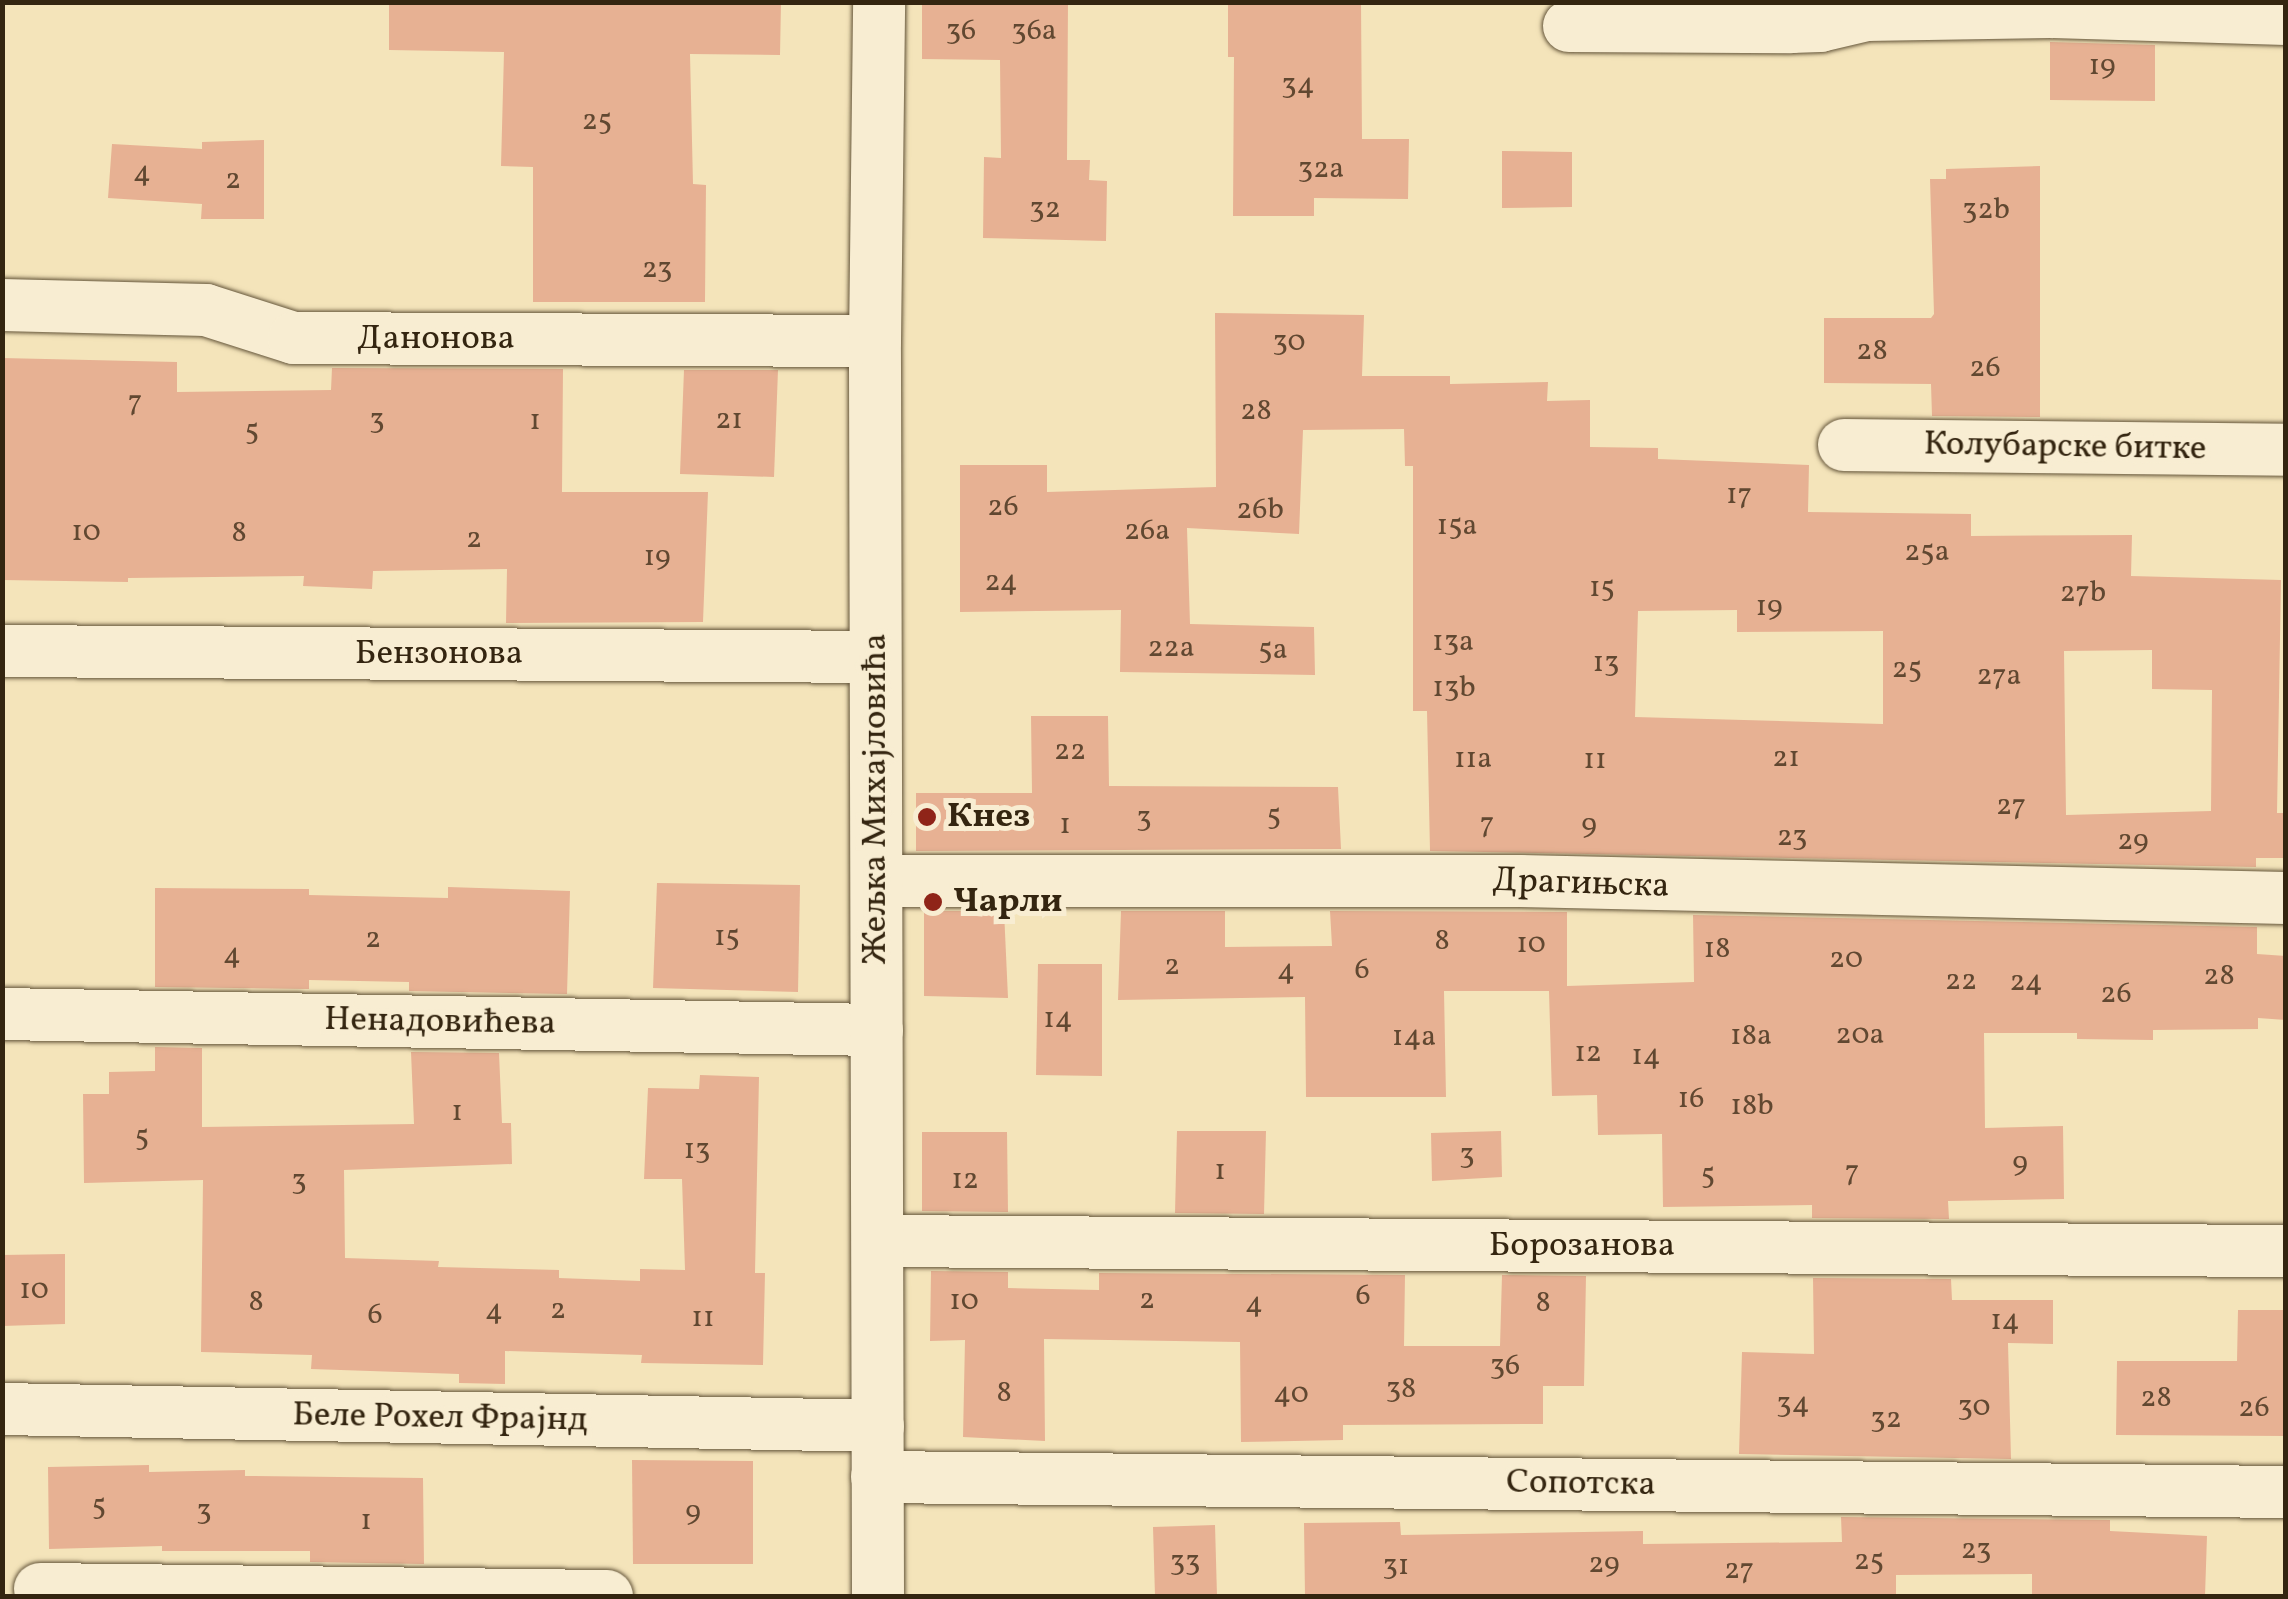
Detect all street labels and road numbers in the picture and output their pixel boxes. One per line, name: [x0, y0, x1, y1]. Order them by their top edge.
street label: Данонова: [357, 318, 515, 360]
street label: Колубарске битке: [1923, 424, 2207, 470]
street label: Бензонова: [355, 633, 523, 675]
street label: Жељка Михајловића: [855, 633, 897, 965]
street label: Драгињска: [1492, 860, 1670, 908]
street label: Ненадовићева: [324, 999, 556, 1045]
street label: Борозанова: [1489, 1225, 1675, 1267]
street label: Беле Рохел Фрајнд: [292, 1394, 588, 1442]
street label: Сопотска: [1506, 1462, 1656, 1506]

